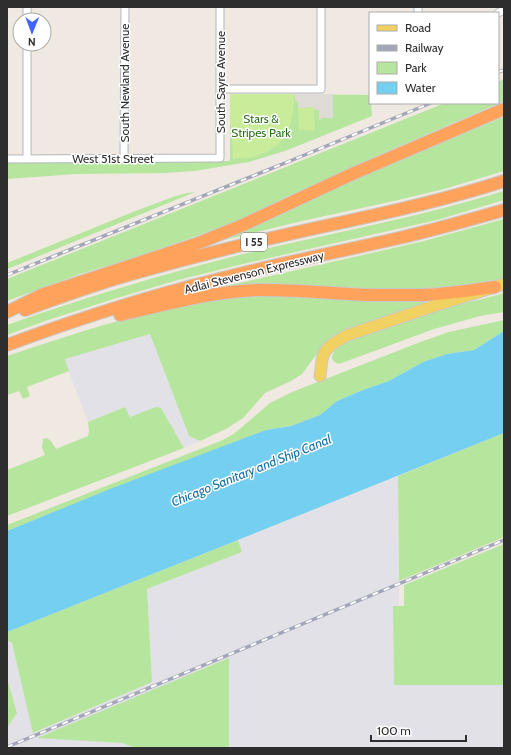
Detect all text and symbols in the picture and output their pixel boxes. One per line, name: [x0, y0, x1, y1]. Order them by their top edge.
north arrow: [12, 12, 52, 52]
legend: [369, 12, 499, 104]
text: Road: [405, 20, 431, 35]
street label: South Newland Avenue: [117, 24, 132, 142]
street label: South Sayre Avenue: [213, 31, 228, 133]
text: N: [28, 35, 36, 49]
text: Railway: [405, 40, 443, 55]
text: Park: [405, 60, 427, 75]
text: Water: [405, 80, 436, 95]
park label: Stars & Stripes Park: [231, 111, 291, 140]
street label: West 51st Street: [72, 151, 154, 166]
road number: I 55: [241, 233, 267, 251]
street label: Adlai Stevenson Expressway: [183, 247, 325, 297]
water label: Chicago Sanitary and Ship Canal: [169, 430, 333, 510]
scale bar: [371, 717, 466, 743]
text: 100 m: [377, 723, 411, 738]

